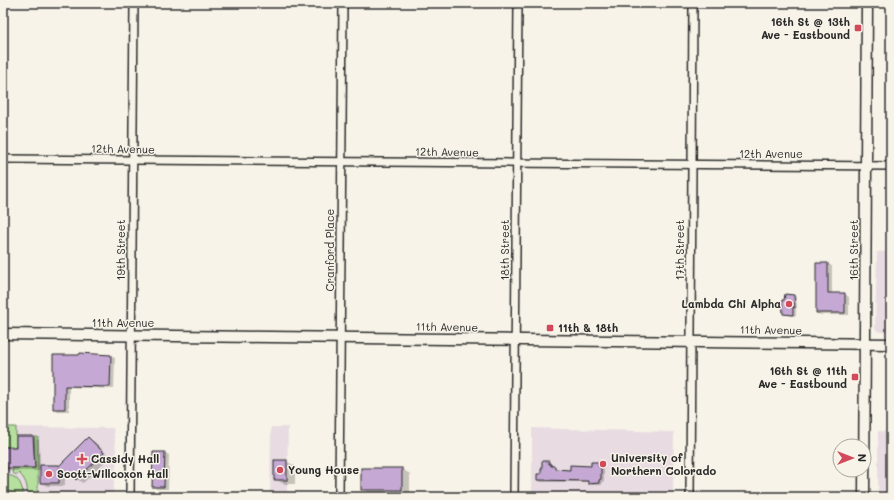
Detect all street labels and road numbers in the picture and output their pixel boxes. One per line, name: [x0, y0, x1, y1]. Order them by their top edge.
street label: 12th Avenue: [91, 140, 155, 157]
street label: 12th Avenue: [415, 143, 479, 160]
street label: 12th Avenue: [739, 146, 803, 161]
street label: Cranford Place: [322, 208, 337, 291]
street label: 19th Street: [113, 219, 128, 281]
street label: 18th Street: [497, 219, 512, 281]
street label: 16th Street: [846, 219, 861, 281]
street label: 17th Street: [672, 220, 687, 280]
street label: 11th Avenue: [92, 315, 154, 330]
street label: 11th Avenue: [416, 318, 479, 335]
street label: 11th Avenue: [740, 321, 803, 338]

